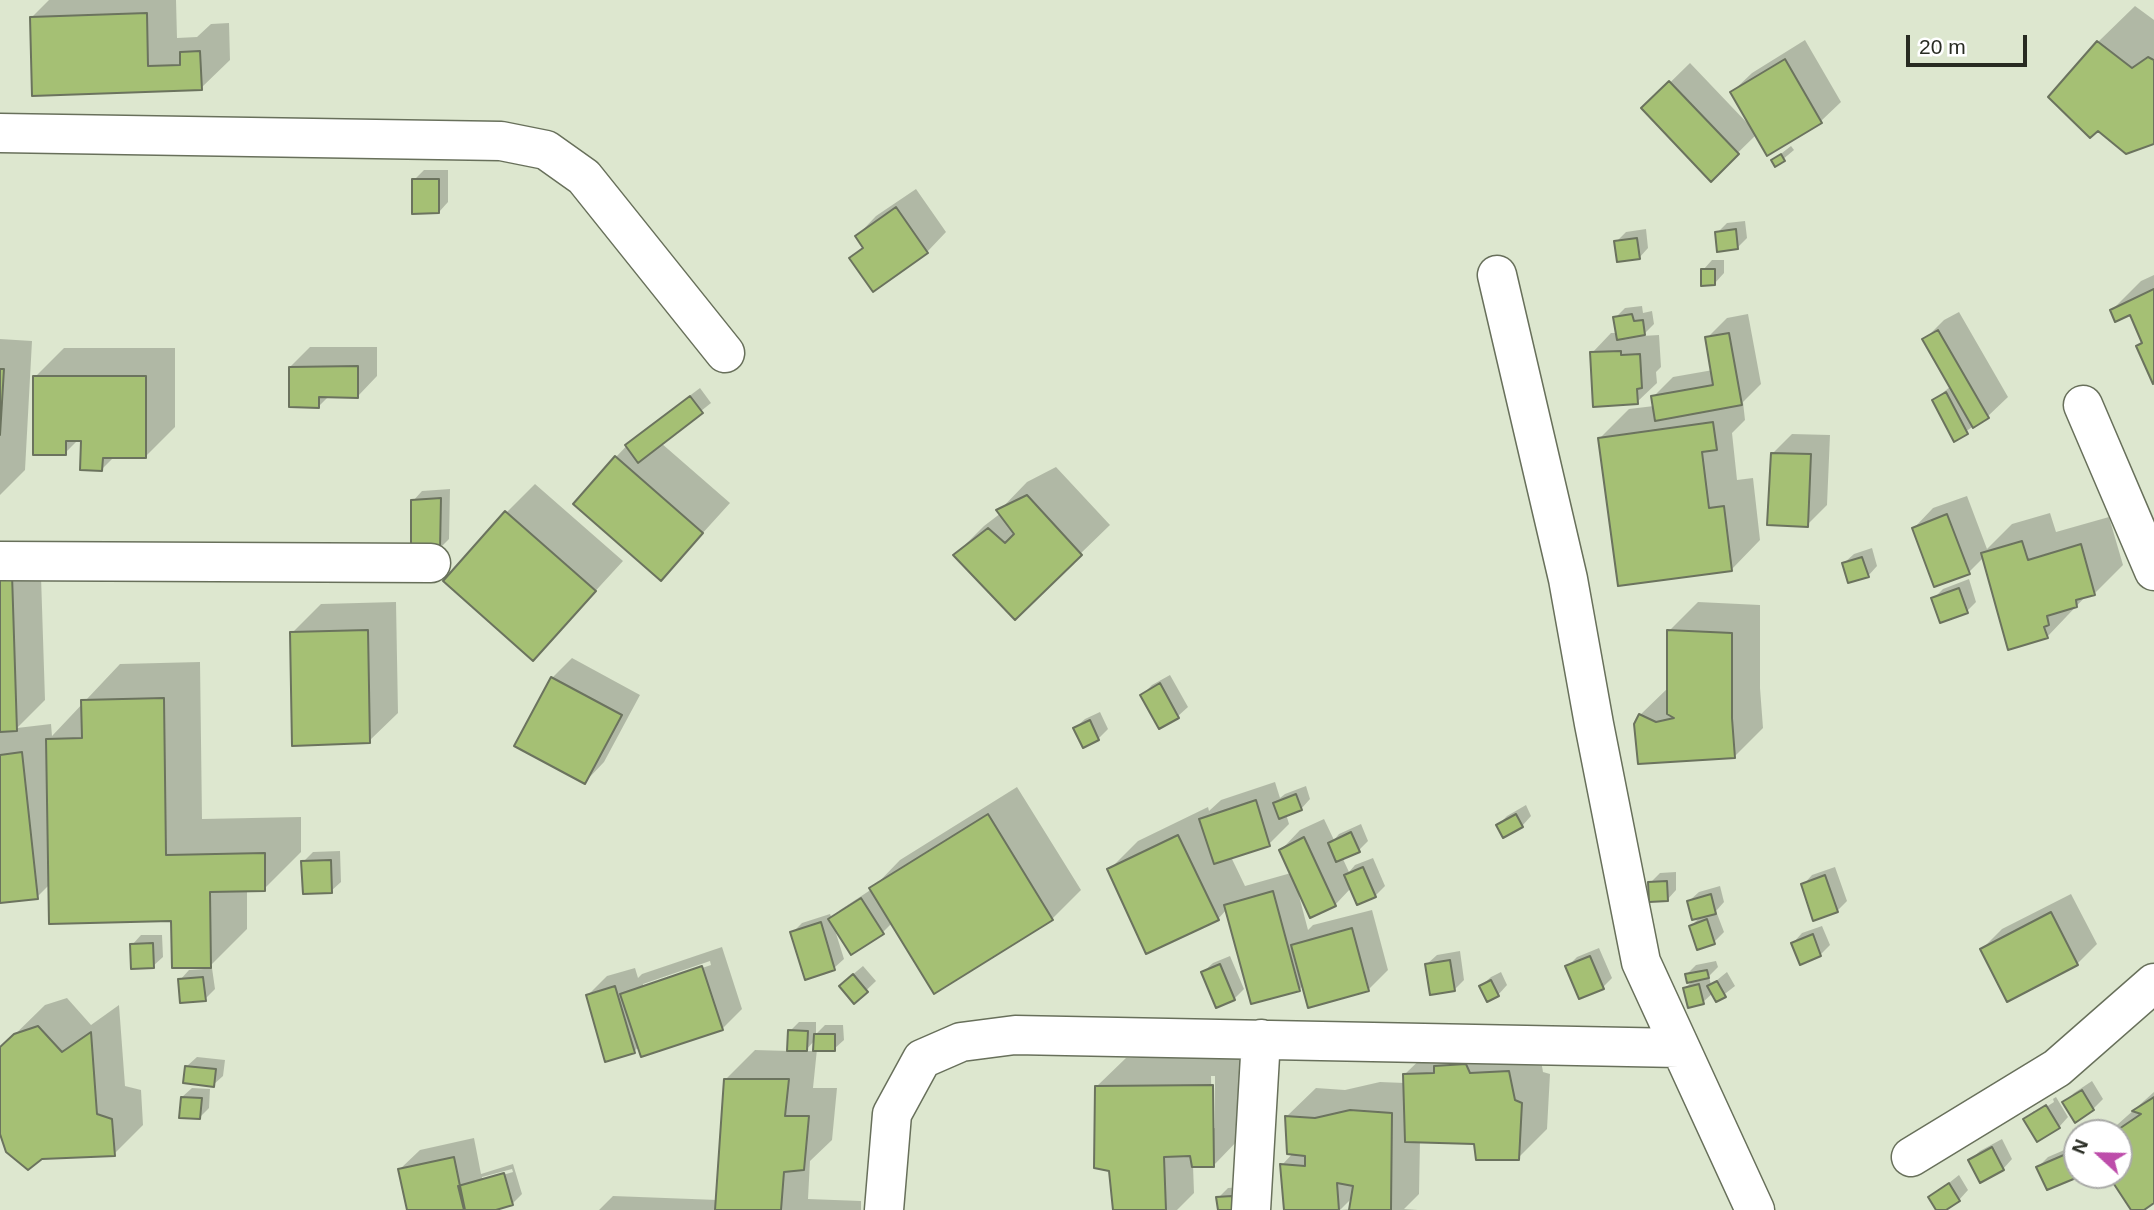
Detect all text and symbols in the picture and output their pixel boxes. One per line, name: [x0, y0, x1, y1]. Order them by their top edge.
scale bar: [1909, 21, 2030, 65]
text: 20 m: [1919, 35, 1966, 58]
north arrow: [2063, 1119, 2133, 1189]
text: N: [2068, 1136, 2092, 1157]

